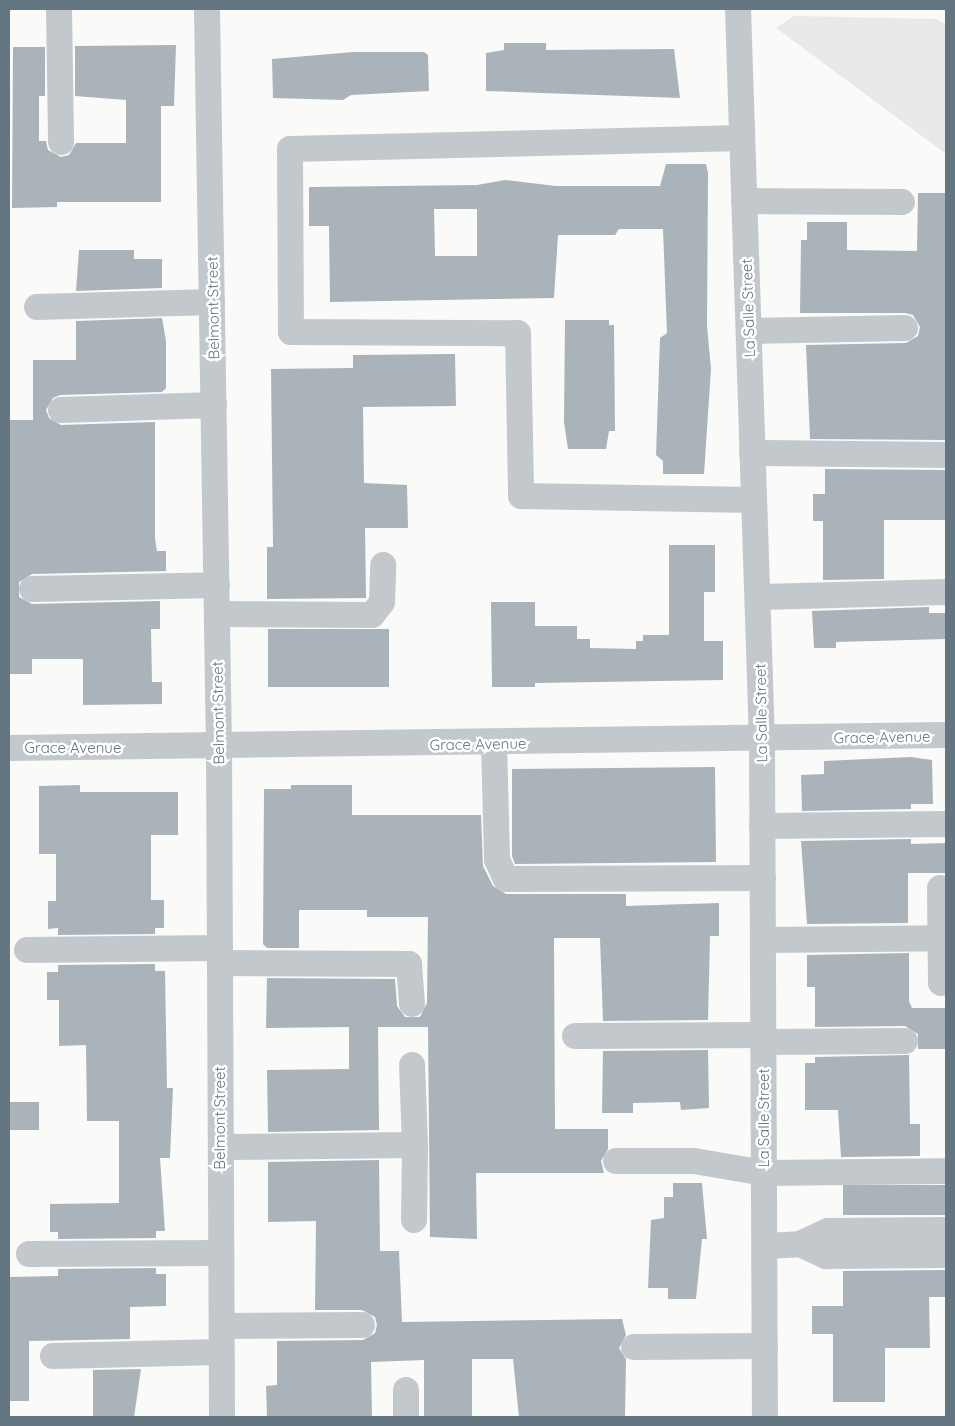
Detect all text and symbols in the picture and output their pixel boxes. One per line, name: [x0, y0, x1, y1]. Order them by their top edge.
street label: Belmont Street: [203, 256, 223, 360]
street label: La Salle Street: [737, 258, 759, 358]
street label: Belmont Street: [208, 661, 228, 765]
street label: La Salle Street: [751, 663, 771, 763]
street label: Grace Avenue: [833, 727, 931, 747]
street label: Grace Avenue: [429, 734, 527, 754]
street label: Grace Avenue: [25, 739, 121, 757]
street label: Belmont Street: [211, 1066, 229, 1170]
street label: La Salle Street: [755, 1069, 773, 1167]

